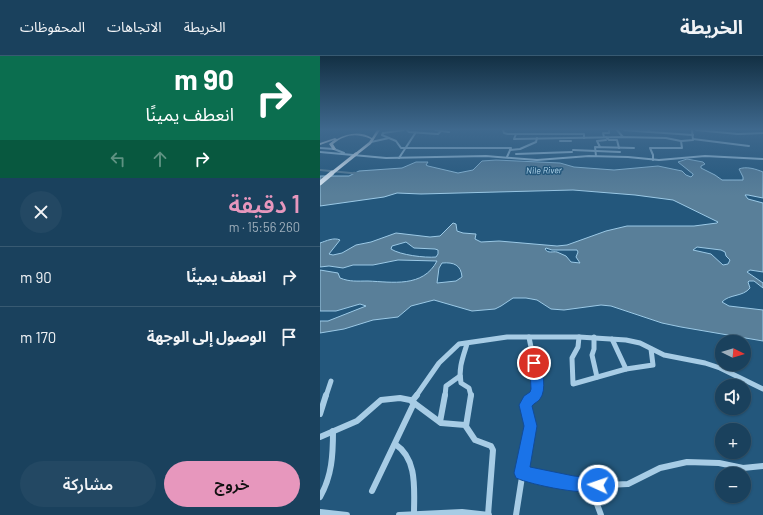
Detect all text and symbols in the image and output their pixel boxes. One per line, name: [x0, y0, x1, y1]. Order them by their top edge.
text: الخريطة: [680, 15, 743, 38]
text: المحفوظات: [20, 18, 85, 35]
text: الاتجاهات: [107, 18, 162, 35]
text: الخريطة: [184, 18, 226, 35]
text: 90 m: [174, 62, 234, 96]
icon: right: [248, 72, 300, 124]
text: انعطف يمينًا: [145, 103, 234, 125]
icon: left: [107, 148, 129, 170]
icon: ahead: [149, 148, 171, 170]
icon: right: [191, 148, 213, 170]
water label: Nile River: [526, 164, 563, 176]
text: 1 دقيقة: [228, 189, 300, 218]
button: close: [20, 191, 62, 233]
text: 260 m · 15:56: [229, 219, 300, 235]
icon: right: [278, 266, 300, 288]
text: انعطف يمينًا: [186, 267, 266, 285]
text: 90 m: [20, 268, 52, 286]
icon: arrive: [278, 326, 300, 348]
text: الوصول إلى الوجهة: [147, 327, 266, 345]
text: 170 m: [20, 328, 56, 346]
north arrow: [715, 335, 751, 371]
map controls: [715, 335, 751, 503]
pin: [517, 346, 551, 380]
icon: arrive: [523, 352, 545, 374]
button: sound: [715, 379, 751, 415]
button: +: [715, 423, 751, 459]
button: مشاركة: [20, 461, 156, 507]
button: خروج: [164, 461, 300, 507]
position arrow: [577, 464, 619, 506]
button: −: [715, 467, 751, 503]

